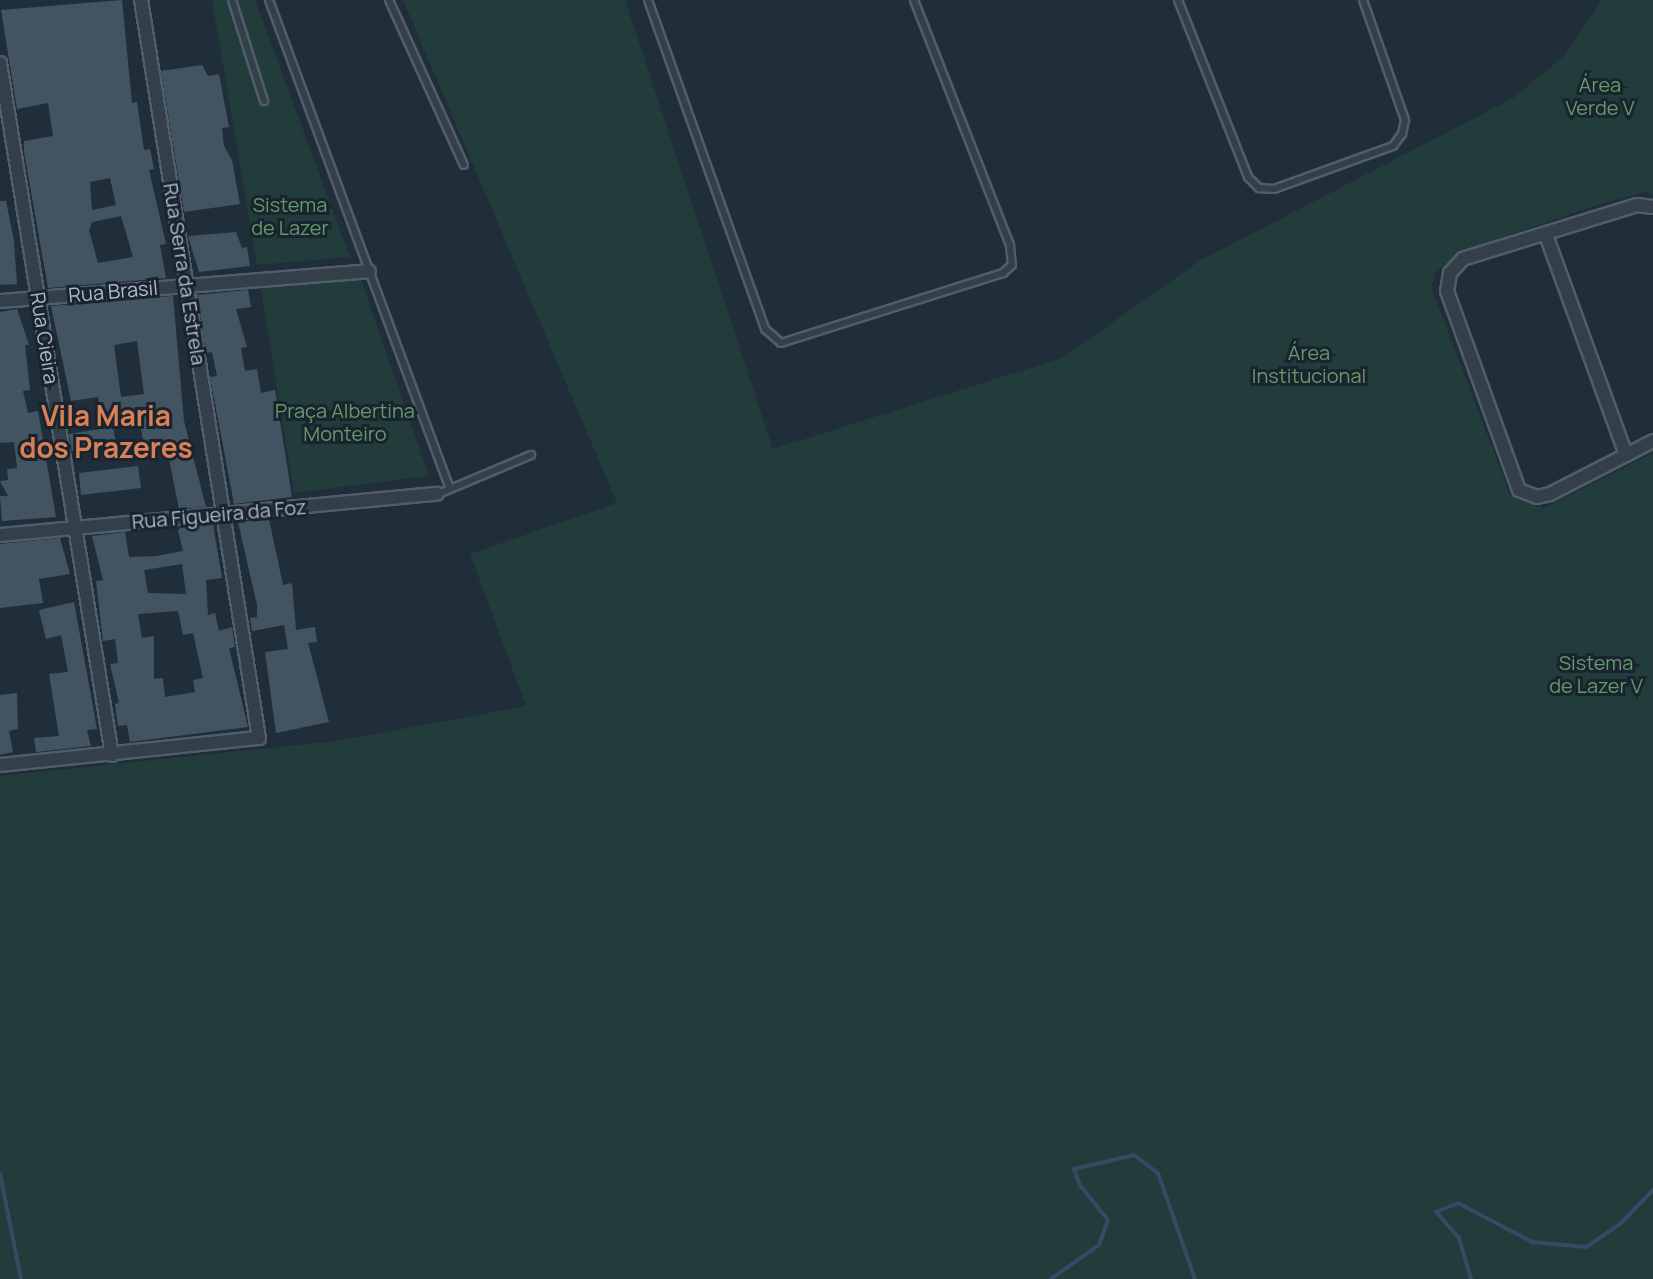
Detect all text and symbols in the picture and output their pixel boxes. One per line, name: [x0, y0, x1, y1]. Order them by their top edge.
park label: Área Verde V: [1565, 72, 1635, 119]
street label: Rua Serra da Estrela: [159, 181, 211, 367]
park label: Sistema de Lazer: [251, 193, 329, 240]
street label: Rua Brasil: [67, 275, 159, 307]
street label: Rua Cieira: [26, 290, 64, 386]
park label: Área Institucional: [1252, 340, 1366, 387]
district label: Vila Maria dos Prazeres: [19, 398, 193, 464]
park label: Praça Albertina Monteiro: [275, 399, 415, 446]
street label: Rua Figueira da Foz: [131, 494, 307, 534]
park label: Sistema de Lazer V: [1549, 650, 1643, 697]

